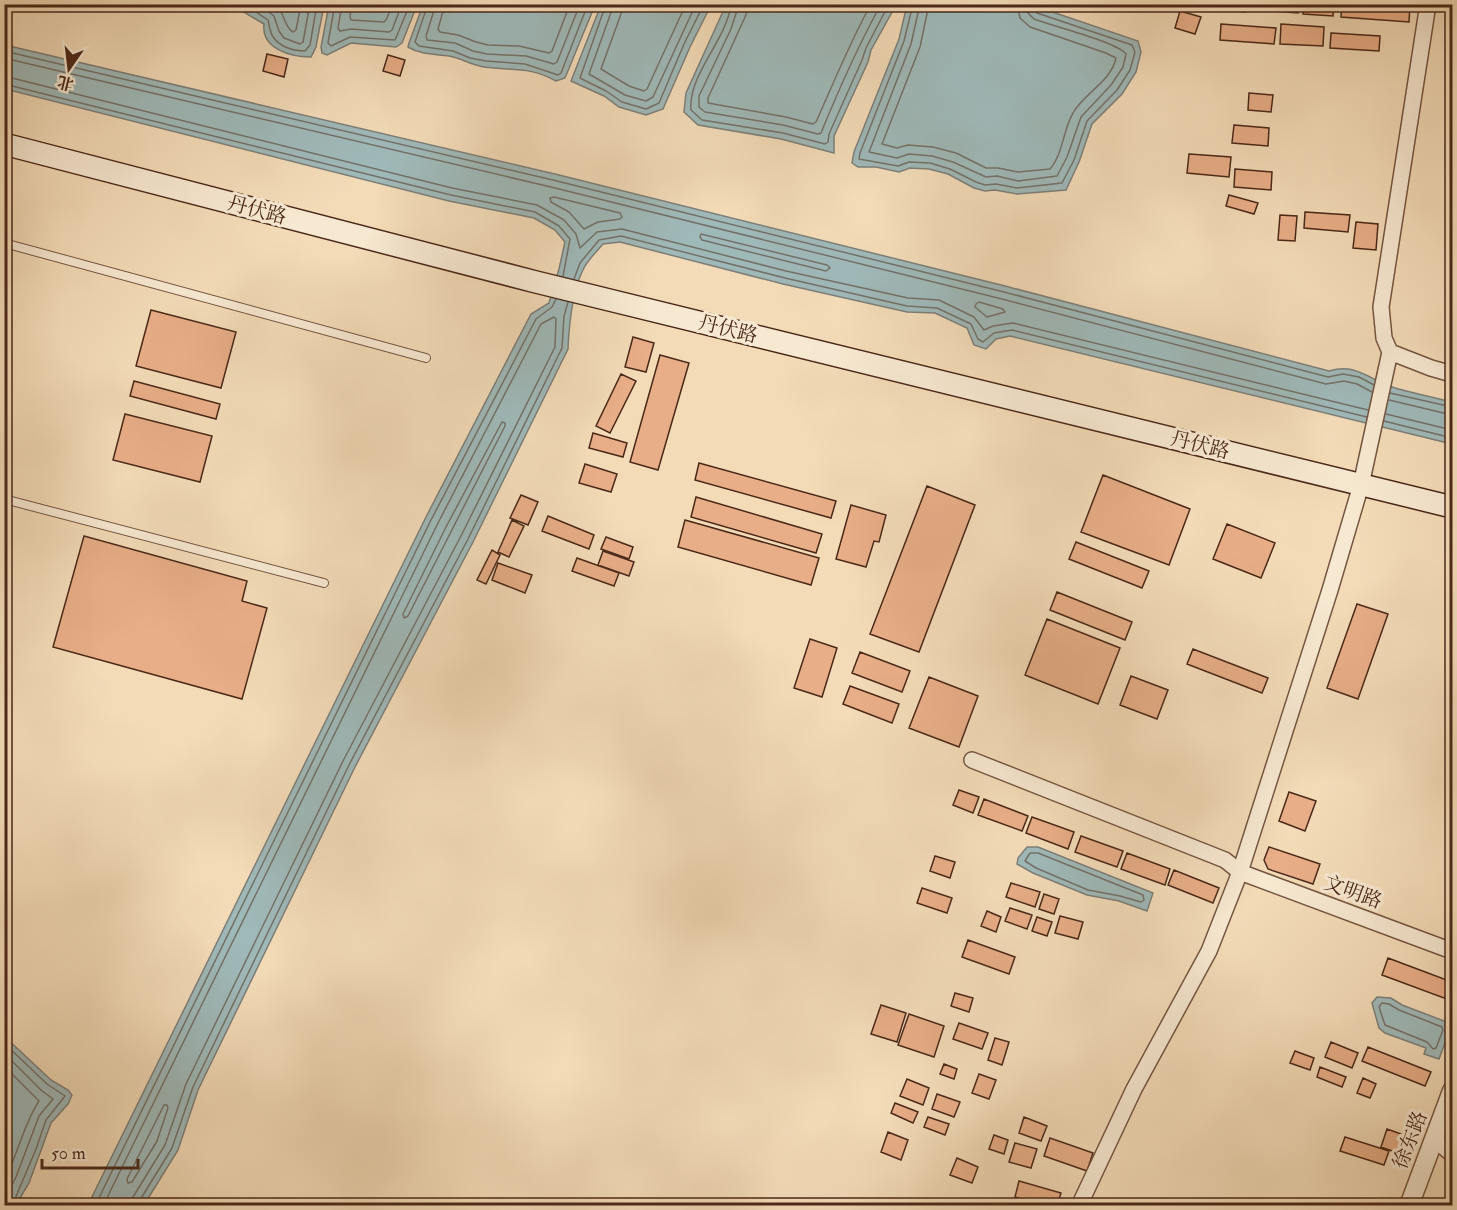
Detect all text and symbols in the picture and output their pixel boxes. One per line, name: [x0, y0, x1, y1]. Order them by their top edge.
north arrow: [39, 39, 99, 99]
text: 北: [55, 71, 76, 94]
street label: 丹伏路: [225, 190, 289, 230]
street label: 丹伏路: [696, 310, 760, 348]
street label: 丹伏路: [1168, 426, 1232, 464]
street label: 文明路: [1321, 870, 1385, 914]
street label: 徐东路: [1388, 1108, 1432, 1172]
scale bar: [42, 1132, 138, 1170]
text: 50 m: [51, 1142, 86, 1165]

